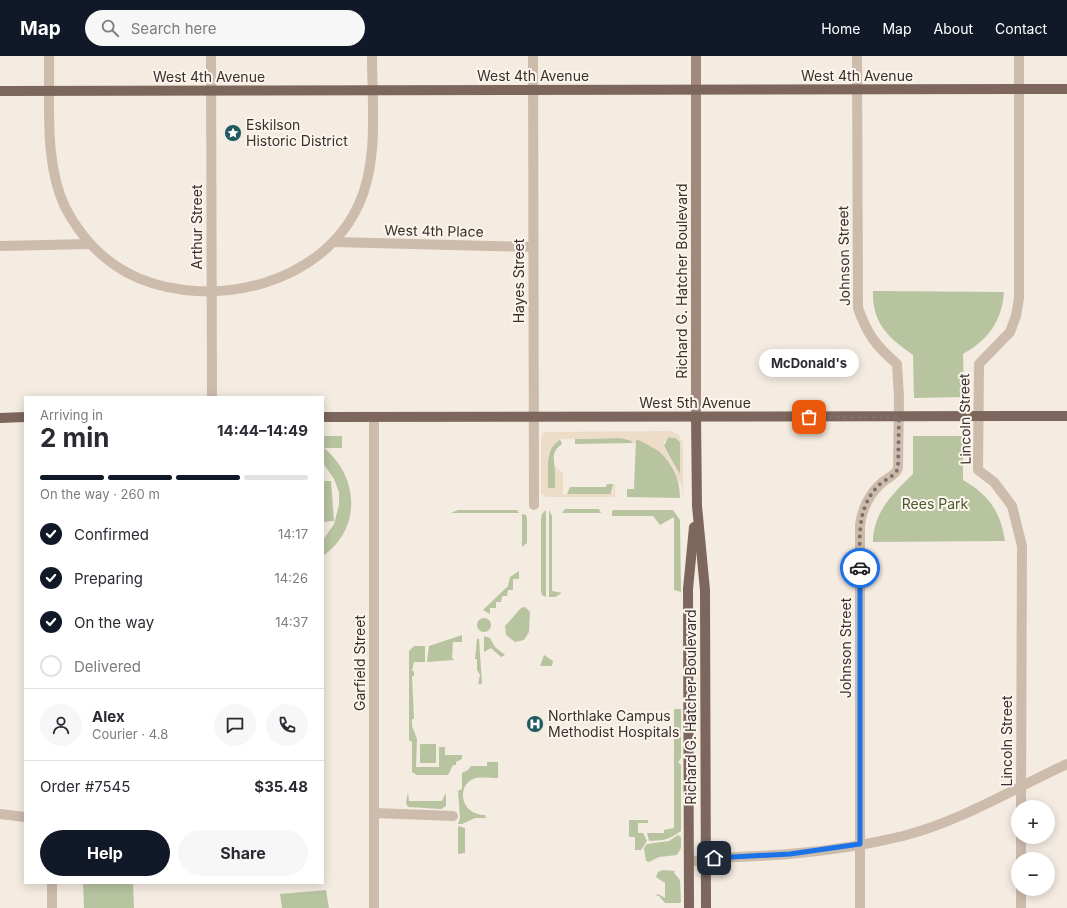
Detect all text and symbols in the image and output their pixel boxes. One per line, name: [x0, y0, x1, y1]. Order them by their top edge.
search box: [85, 10, 365, 46]
text: Map: [20, 17, 61, 40]
icon: search: [99, 17, 121, 39]
text: Search here: [131, 19, 216, 38]
text: Home: [821, 20, 860, 37]
text: Map: [882, 20, 912, 37]
text: About: [934, 20, 973, 37]
text: Contact: [995, 20, 1047, 37]
street label: West 4th Avenue: [477, 67, 589, 84]
street label: West 4th Avenue: [801, 67, 913, 84]
street label: West 4th Avenue: [153, 68, 265, 85]
place label: Eskilson Historic District: [246, 116, 348, 149]
place icon: Eskilson Historic District: [223, 123, 243, 143]
street label: Richard G. Hatcher Boulevard: [673, 183, 690, 379]
street label: Arthur Street: [188, 184, 205, 270]
street label: Johnson Street: [834, 205, 853, 306]
street label: West 4th Place: [384, 221, 484, 240]
street label: Hayes Street: [510, 238, 527, 323]
callout: McDonald's: [759, 349, 859, 377]
text: McDonald's: [771, 355, 847, 371]
street label: Lincoln Street: [955, 373, 974, 465]
street label: West 5th Avenue: [639, 394, 751, 411]
pin: [792, 400, 826, 434]
icon: bag: [798, 406, 820, 428]
text: Arriving in: [40, 407, 103, 423]
text: 14:44–14:49: [217, 421, 308, 440]
text: 2 min: [40, 422, 110, 453]
text: On the way · 260 m: [40, 486, 160, 502]
park label: Rees Park: [902, 495, 969, 512]
icon: check: [40, 523, 62, 545]
text: Confirmed: [74, 525, 149, 544]
text: 14:17: [278, 526, 308, 542]
courier: [840, 548, 880, 588]
icon: car: [849, 557, 871, 579]
icon: check: [40, 567, 62, 589]
text: Preparing: [74, 569, 143, 588]
text: 14:26: [275, 570, 308, 586]
street label: Johnson Street: [837, 597, 854, 698]
street label: Richard G. Hatcher Boulevard: [682, 609, 699, 805]
icon: check: [40, 611, 62, 633]
text: On the way: [74, 613, 154, 632]
text: 14:37: [275, 614, 308, 630]
street label: Garfield Street: [351, 615, 368, 711]
text: Delivered: [74, 657, 141, 676]
street label: Lincoln Street: [998, 695, 1015, 787]
button: person: [40, 704, 82, 746]
button: chat: [214, 704, 256, 746]
button: phone: [266, 704, 308, 746]
text: Alex: [92, 707, 125, 726]
place label: Northlake Campus Methodist Hospitals: [548, 707, 679, 740]
hospital icon: Northlake Campus Methodist Hospitals: [525, 714, 545, 734]
text: Courier · 4.8: [92, 726, 168, 742]
text: Order #7545: [40, 777, 130, 796]
text: $35.48: [254, 777, 308, 796]
map controls: [1011, 800, 1055, 896]
button: +: [1011, 800, 1055, 844]
button: Help: [40, 830, 170, 876]
button: Share: [178, 830, 308, 876]
pin: [697, 841, 731, 875]
icon: home: [703, 847, 725, 869]
button: −: [1011, 852, 1055, 896]

